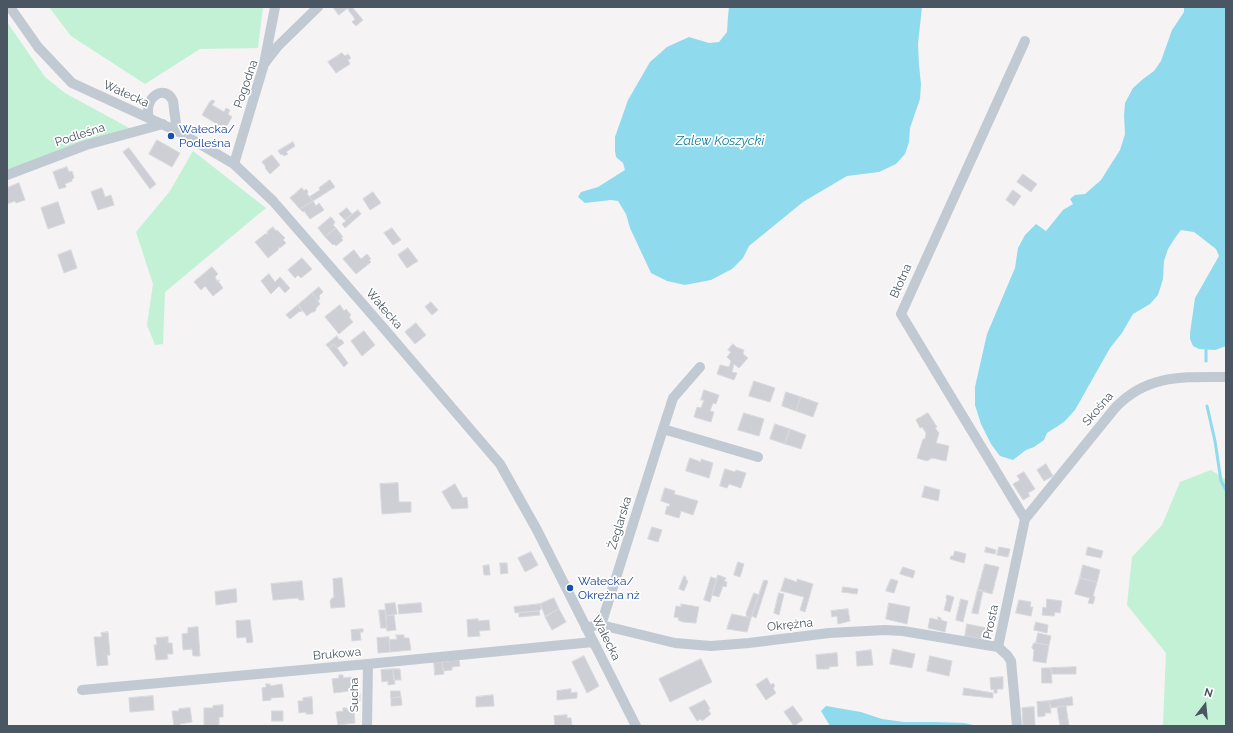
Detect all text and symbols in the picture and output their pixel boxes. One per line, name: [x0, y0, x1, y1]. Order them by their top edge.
street label: Pogodna: [231, 58, 261, 110]
street label: Wałecka: [101, 78, 151, 110]
street label: Podleśna: [53, 120, 107, 150]
place label: Wałecka/ Podleśna: [179, 122, 235, 150]
marker: Wałecka/ Podleśna: [166, 131, 176, 141]
water label: Zalew Koszycki: [676, 133, 764, 149]
street label: Błotna: [887, 262, 915, 300]
street label: Wałecka: [363, 286, 405, 332]
street label: Skośna: [1080, 389, 1116, 429]
street label: Żeglarska: [605, 495, 635, 551]
place label: Wałecka/ Okrężna nż: [578, 574, 640, 602]
marker: Wałecka/ Okrężna nż: [565, 583, 575, 593]
street label: Prosta: [980, 603, 1002, 641]
street label: Wałecka: [589, 613, 623, 663]
street label: Okrężna: [766, 615, 814, 635]
street label: Brukowa: [312, 645, 362, 663]
street label: Sucha: [347, 678, 361, 712]
north arrow: [1185, 685, 1225, 725]
text: N: [1203, 686, 1214, 700]

